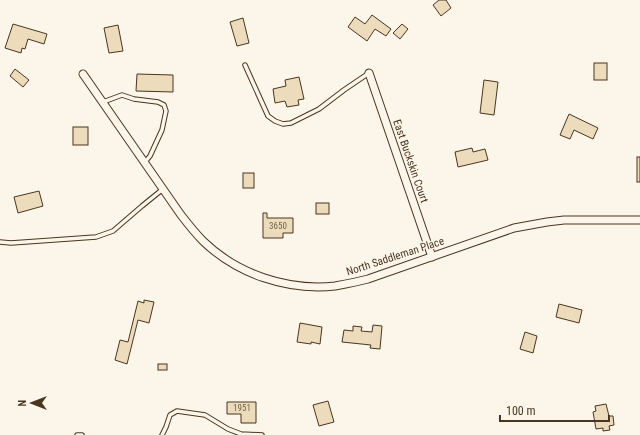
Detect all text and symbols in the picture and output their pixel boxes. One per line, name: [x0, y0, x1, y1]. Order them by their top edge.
street label: East Buckskin Court: [390, 118, 431, 205]
house number: 3650: [269, 221, 287, 231]
street label: North Saddleman Place: [345, 235, 446, 278]
north arrow: [12, 383, 52, 423]
scale bar: [500, 397, 609, 423]
text: N: [16, 399, 29, 406]
house number: 1951: [233, 403, 251, 413]
text: 100 m: [506, 404, 536, 418]

